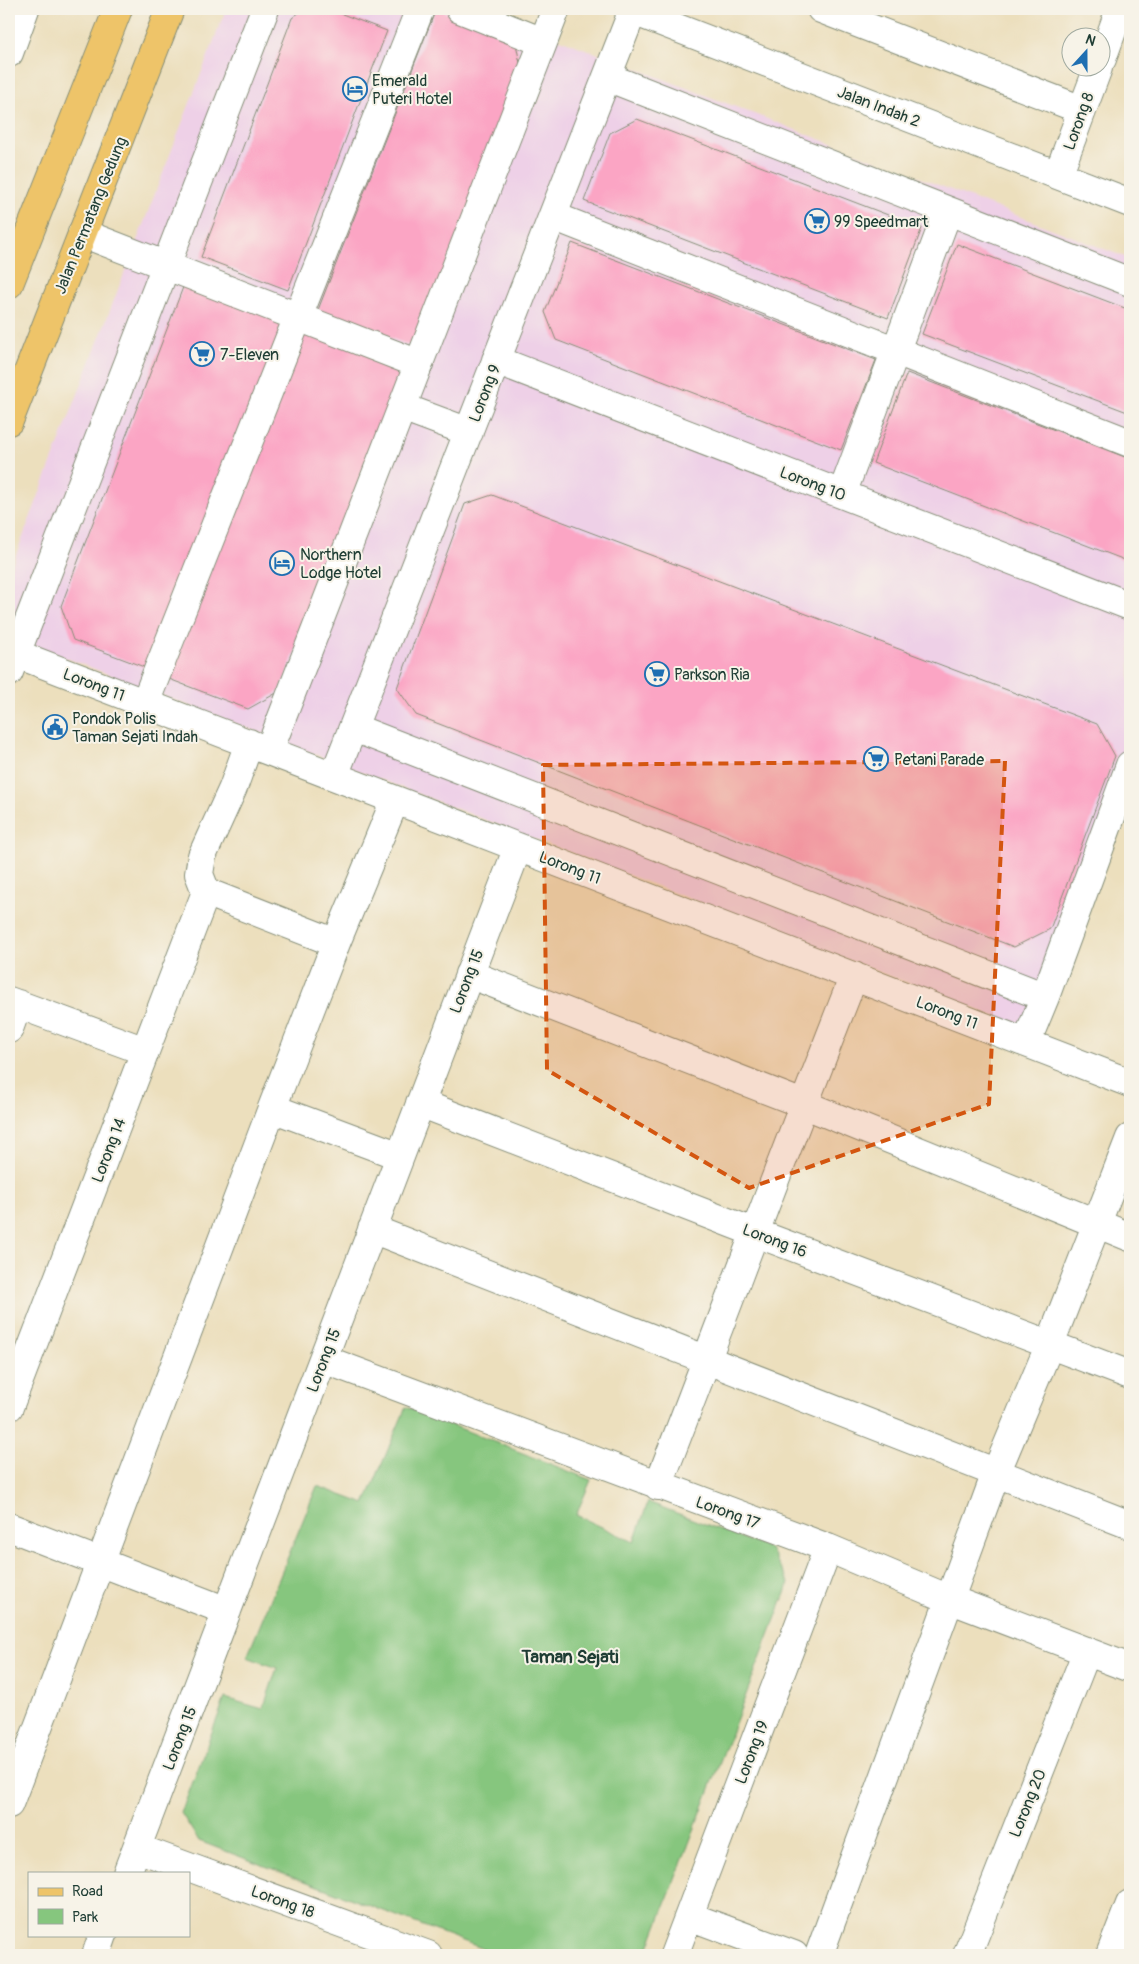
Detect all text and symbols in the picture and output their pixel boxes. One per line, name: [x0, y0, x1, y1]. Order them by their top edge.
north arrow: [1062, 28, 1112, 78]
text: N: [1083, 31, 1098, 50]
place label: Emerald Puteri Hotel: [372, 71, 452, 109]
hotel icon: Emerald Puteri Hotel: [342, 76, 368, 102]
street label: Jalan Indah 2: [834, 82, 923, 132]
street label: Lorong 8: [1059, 90, 1099, 153]
street label: Jalan Permatang Gedung: [50, 134, 132, 297]
supermarket icon: 99 Speedmart: [804, 208, 830, 234]
place label: 99 Speedmart: [834, 212, 929, 232]
supermarket icon: 7-Eleven: [189, 341, 215, 367]
place label: 7-Eleven: [220, 345, 279, 365]
street label: Lorong 9: [465, 362, 505, 425]
street label: Lorong 10: [777, 462, 849, 506]
place label: Northern Lodge Hotel: [300, 545, 382, 583]
hotel icon: Northern Lodge Hotel: [269, 550, 295, 576]
supermarket icon: Parkson Ria: [644, 661, 670, 687]
street label: Lorong 11: [60, 664, 127, 706]
place label: Parkson Ria: [674, 665, 750, 685]
place label: Pondok Polis Taman Sejati Indah: [72, 709, 198, 747]
public building icon: Pondok Polis Taman Sejati Indah: [42, 714, 68, 740]
supermarket icon: Petani Parade: [863, 746, 889, 772]
place label: Petani Parade: [894, 750, 984, 770]
street label: Lorong 11: [536, 847, 603, 889]
street label: Lorong 15: [446, 947, 488, 1016]
street label: Lorong 11: [913, 992, 980, 1034]
street label: Lorong 14: [87, 1115, 130, 1185]
street label: Lorong 16: [740, 1219, 810, 1262]
street label: Lorong 15: [303, 1326, 345, 1395]
street label: Lorong 17: [693, 1492, 763, 1534]
district label: Taman Sejati: [521, 1646, 618, 1669]
street label: Lorong 15: [159, 1704, 201, 1773]
street label: Lorong 19: [731, 1718, 773, 1787]
street label: Lorong 20: [1005, 1766, 1051, 1840]
legend: [28, 1872, 190, 1936]
street label: Lorong 18: [248, 1881, 317, 1923]
text: Road: [72, 1882, 103, 1901]
text: Park: [72, 1908, 99, 1927]

